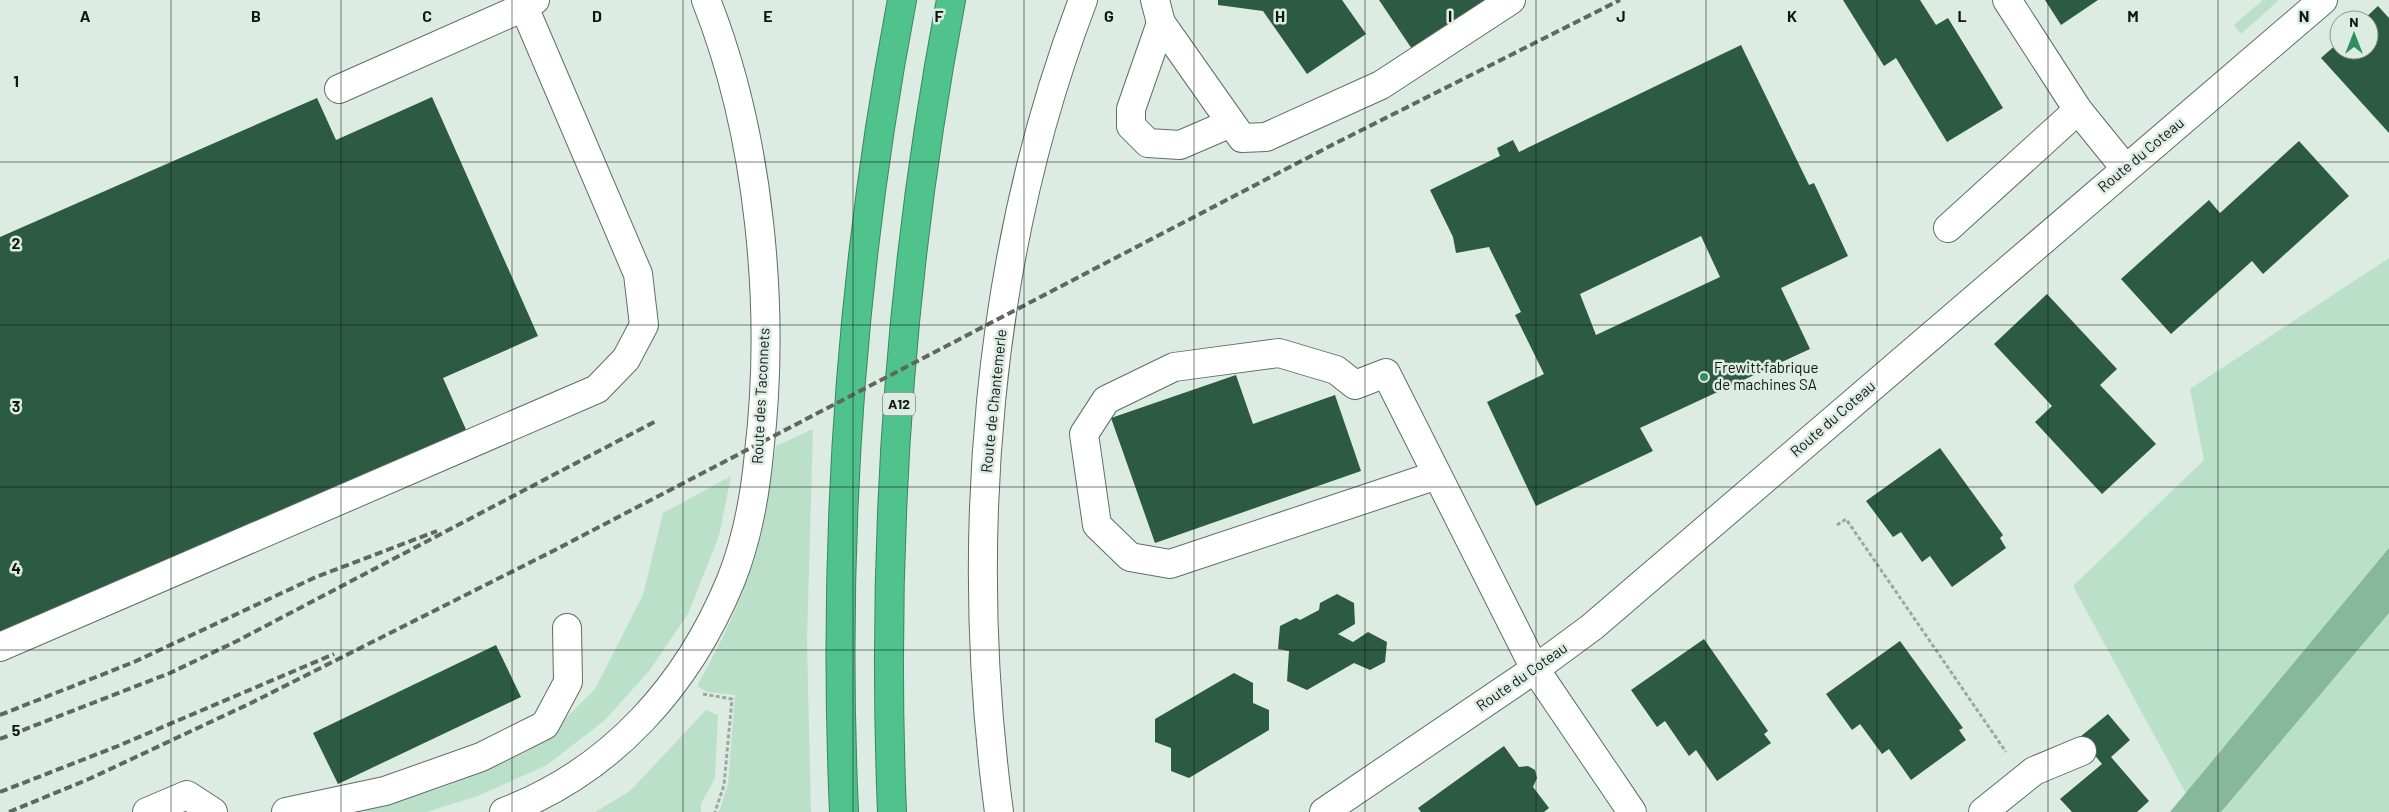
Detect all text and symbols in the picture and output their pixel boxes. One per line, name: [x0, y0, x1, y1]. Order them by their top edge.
text: A: [80, 6, 91, 25]
text: B: [251, 6, 261, 25]
text: C: [422, 6, 432, 25]
text: D: [592, 6, 602, 25]
text: E: [763, 6, 773, 25]
text: F: [935, 6, 944, 25]
text: G: [1104, 6, 1114, 25]
text: H: [1275, 6, 1285, 25]
text: I: [1448, 6, 1452, 25]
text: J: [1616, 6, 1626, 25]
text: K: [1787, 6, 1797, 25]
text: L: [1957, 6, 1967, 25]
text: M: [2127, 6, 2139, 25]
text: N: [2299, 6, 2309, 25]
north arrow: [2329, 10, 2379, 60]
text: N: [2349, 13, 2359, 30]
text: 1: [13, 71, 19, 90]
street label: Route du Coteau: [2094, 113, 2187, 195]
text: 2: [12, 233, 21, 252]
street label: Route des Taconnets: [747, 327, 773, 465]
street label: Route de Chantemerle: [977, 328, 1009, 474]
place label: Frewitt fabrique de machines SA: [1714, 358, 1819, 393]
marker: Frewitt fabrique de machines SA: [1698, 371, 1710, 383]
street label: Route du Coteau: [1786, 376, 1879, 460]
road number: A12: [883, 392, 915, 416]
text: 3: [12, 396, 20, 415]
text: 4: [11, 558, 21, 577]
street label: Route du Coteau: [1472, 638, 1570, 714]
text: 5: [12, 720, 21, 739]

